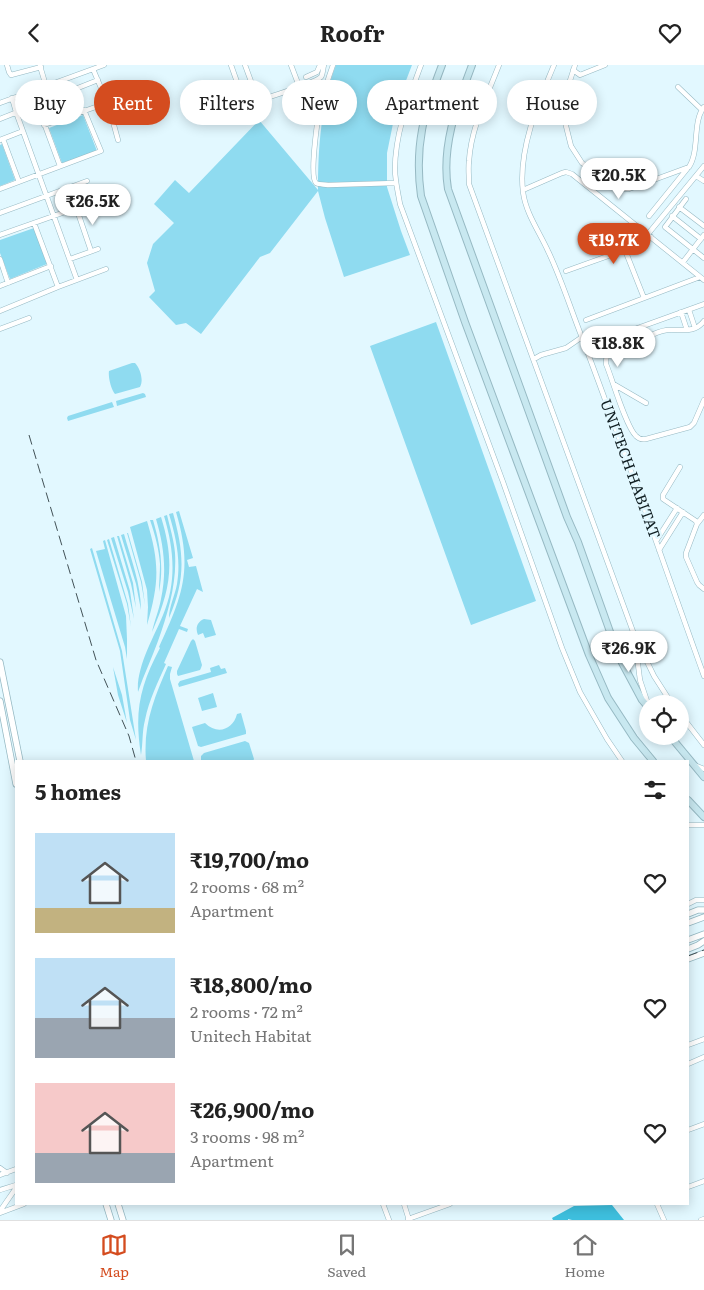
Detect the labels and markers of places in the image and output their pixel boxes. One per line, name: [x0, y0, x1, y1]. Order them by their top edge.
pin: ₹20.5K: [578, 157, 660, 200]
pin: ₹26.5K: [52, 184, 134, 226]
pin: ₹19.7K: [573, 223, 655, 265]
pin: ₹18.8K: [577, 325, 659, 368]
pin: ₹26.9K: [588, 631, 670, 673]

